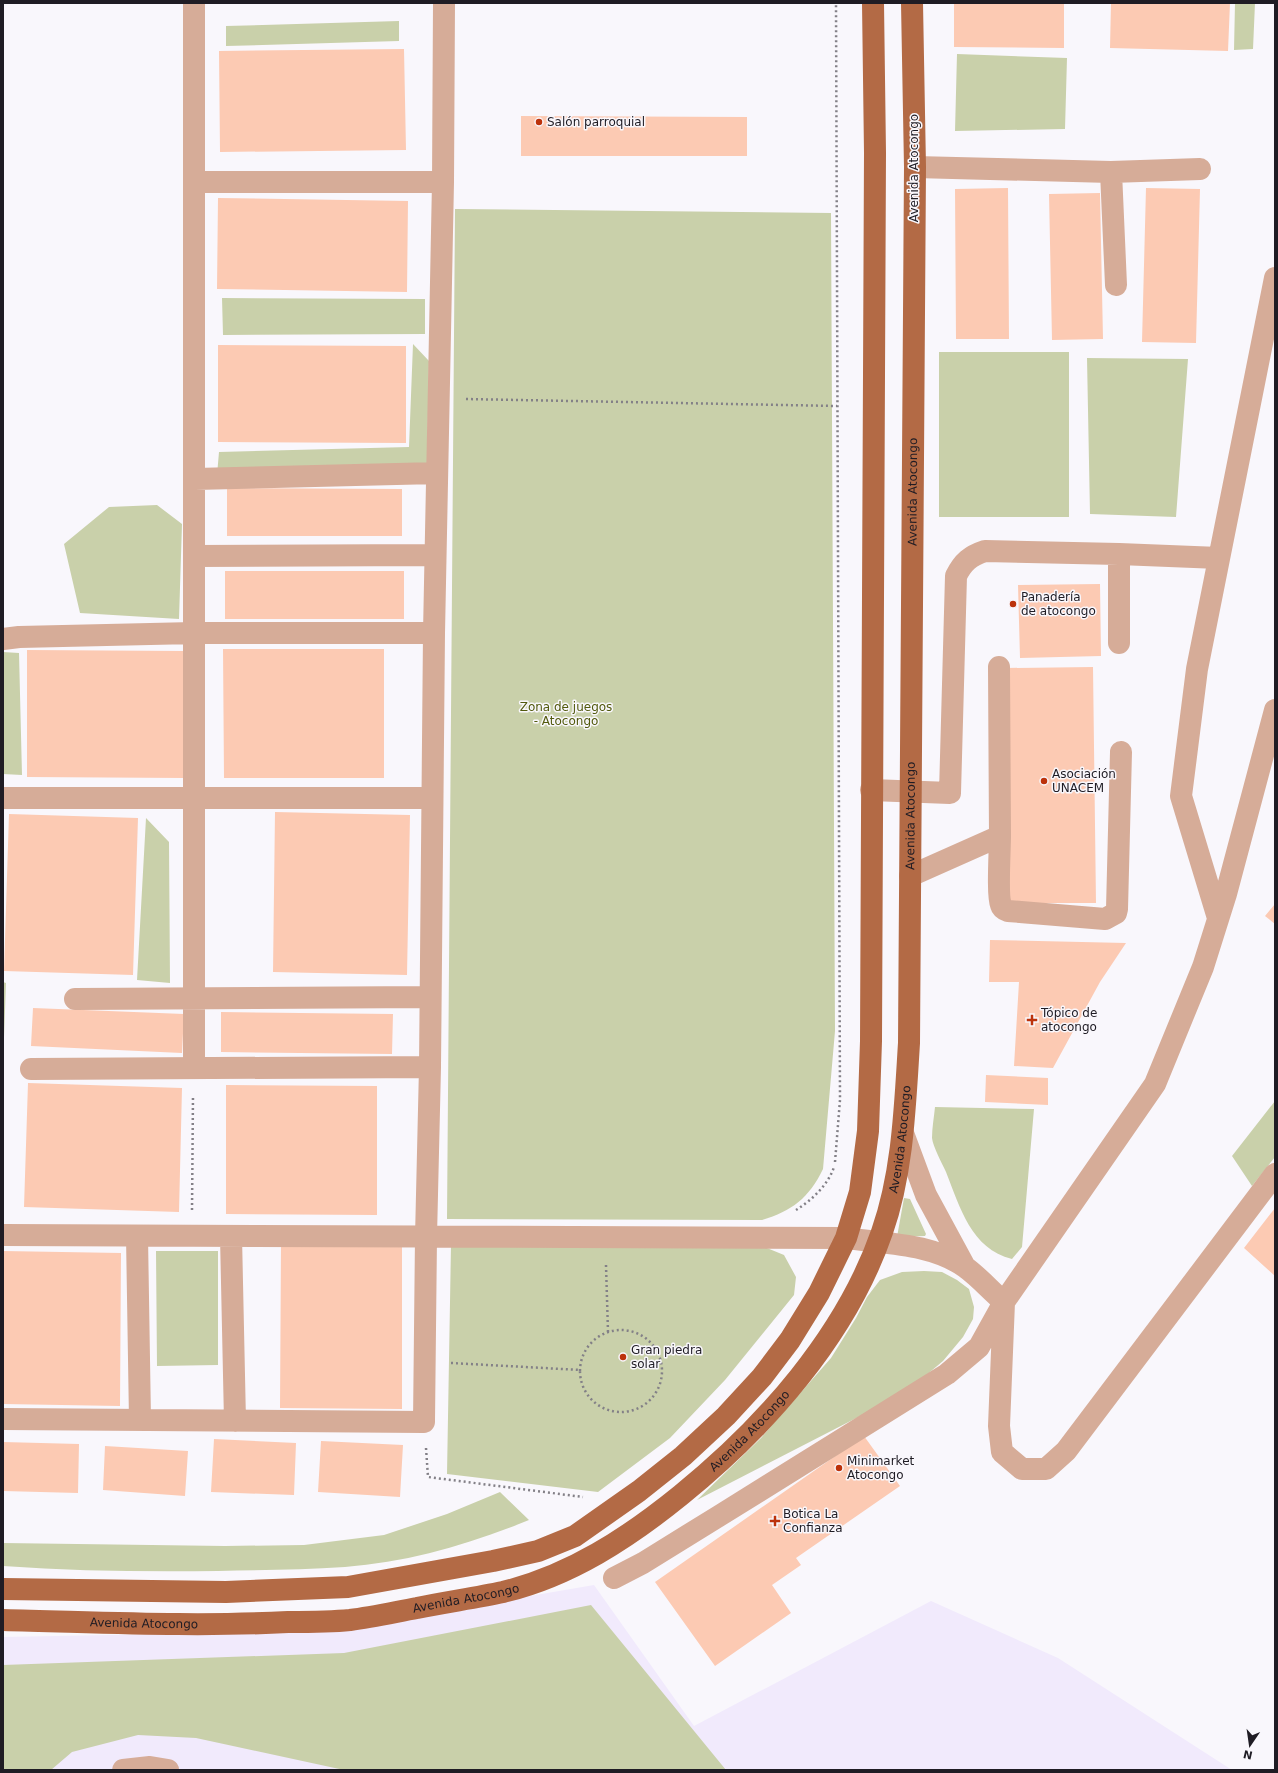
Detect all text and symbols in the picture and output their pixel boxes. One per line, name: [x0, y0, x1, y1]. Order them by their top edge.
street label: Avenida Atocongo: [907, 114, 921, 222]
place label: Salón parroquial: [547, 115, 645, 129]
marker: Salón parroquial: [534, 117, 544, 127]
street label: Avenida Atocongo: [905, 438, 920, 546]
place label: Panadería de atocongo: [1021, 590, 1096, 618]
marker: Panadería de atocongo: [1008, 599, 1018, 609]
park label: Zona de juegos - Atocongo: [520, 700, 612, 728]
street label: Avenida Atocongo: [903, 762, 918, 870]
place label: Asociación UNACEM: [1052, 767, 1116, 795]
marker: Asociación UNACEM: [1039, 776, 1049, 786]
place label: Tópico de atocongo: [1040, 1006, 1097, 1034]
marker: Tópico de atocongo: [1026, 1014, 1038, 1026]
street label: Avenida Atocongo: [886, 1085, 913, 1194]
place label: Gran piedra solar: [631, 1343, 702, 1371]
marker: Gran piedra solar: [618, 1352, 628, 1362]
street label: Avenida Atocongo: [707, 1387, 792, 1475]
place label: Minimarket Atocongo: [847, 1454, 915, 1482]
marker: Minimarket Atocongo: [834, 1463, 844, 1473]
place label: Botica La Confianza: [783, 1507, 843, 1535]
marker: Botica La Confianza: [770, 1516, 780, 1526]
street label: Avenida Atocongo: [411, 1581, 521, 1616]
street label: Avenida Atocongo: [90, 1615, 198, 1631]
north arrow: [1230, 1725, 1270, 1765]
text: N: [1242, 1747, 1254, 1762]

